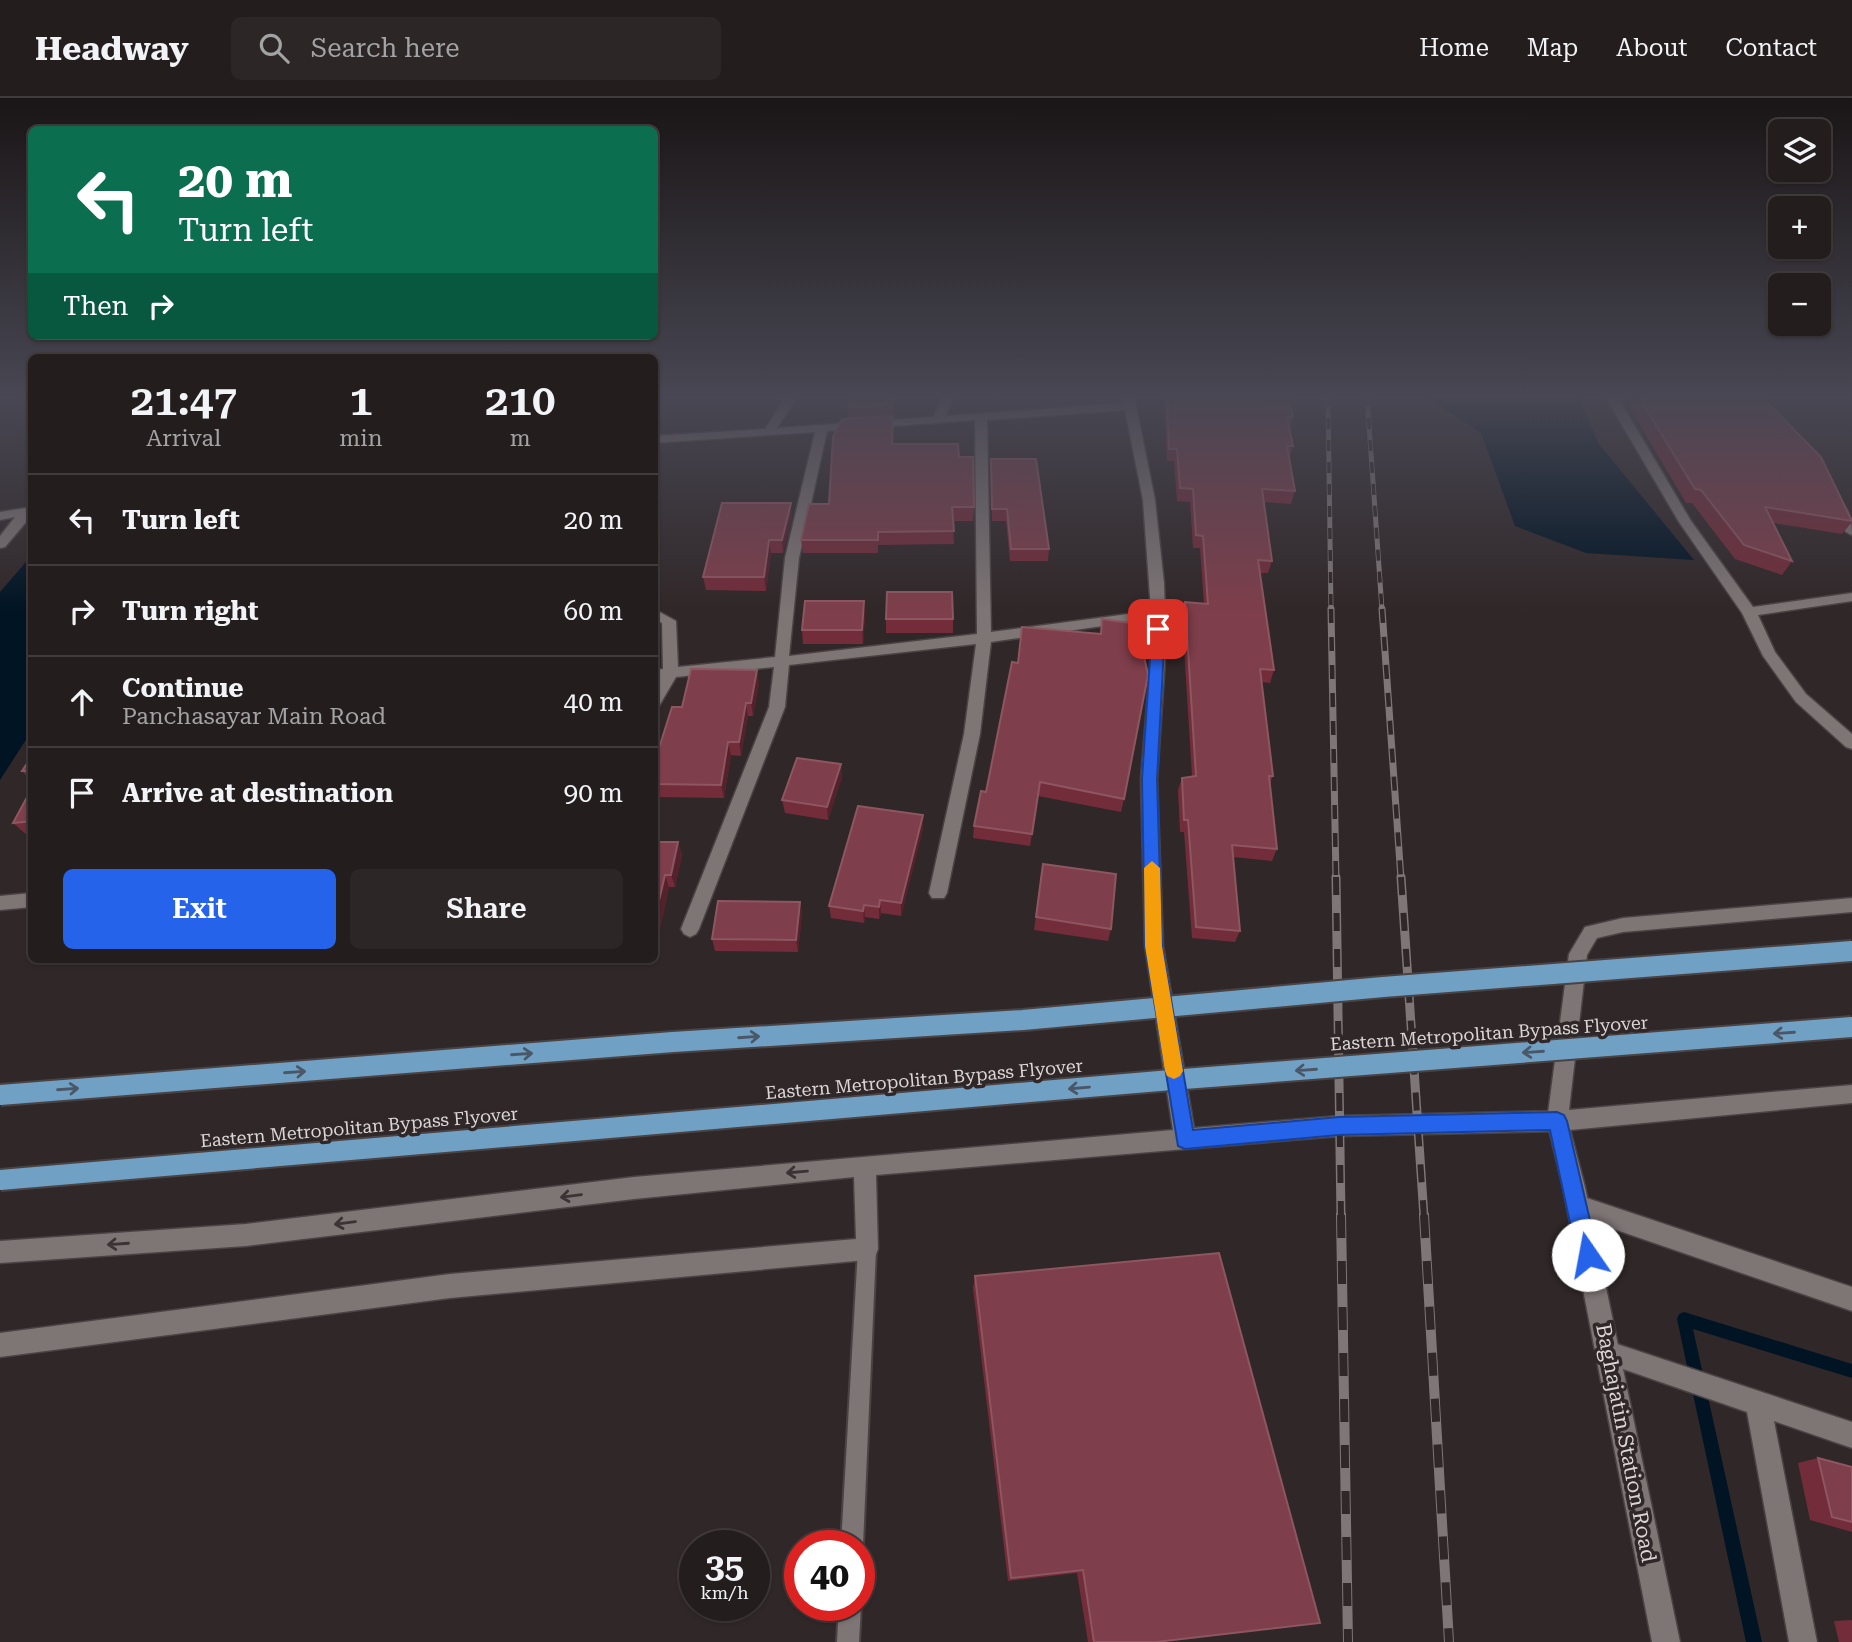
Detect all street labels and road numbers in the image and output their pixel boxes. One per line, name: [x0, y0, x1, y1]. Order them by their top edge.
street label: Eastern Metropolitan Bypass Flyover: [1329, 1011, 1649, 1055]
street label: Eastern Metropolitan Bypass Flyover: [764, 1055, 1084, 1103]
street label: Eastern Metropolitan Bypass Flyover: [199, 1103, 519, 1151]
street label: Baghajatin Station Road: [1591, 1322, 1661, 1565]

